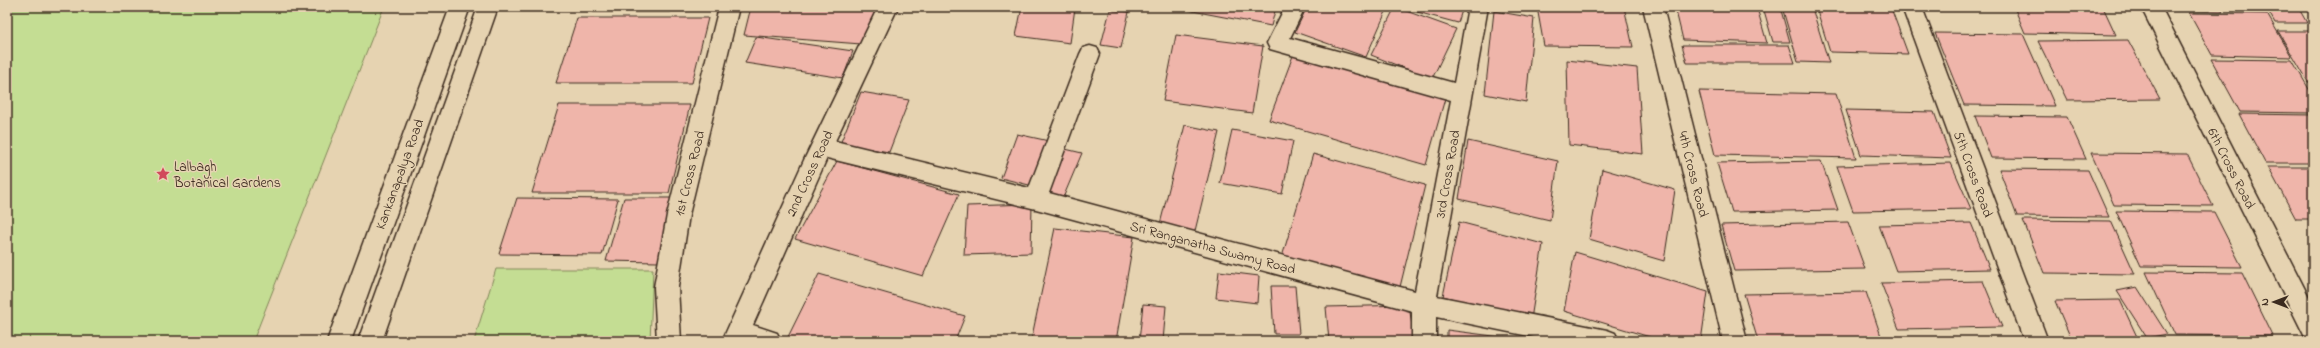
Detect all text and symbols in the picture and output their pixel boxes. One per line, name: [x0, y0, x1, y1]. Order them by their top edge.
street label: Kankanapalya Road: [371, 116, 431, 233]
street label: 6th Cross Road: [2201, 124, 2260, 213]
street label: 2nd Cross Road: [781, 127, 840, 220]
street label: 1st Cross Road: [670, 128, 711, 218]
street label: 3rd Cross Road: [1430, 128, 1467, 220]
street label: 5th Cross Road: [1947, 128, 1998, 221]
street label: 4th Cross Road: [1672, 129, 1713, 220]
place label: Lalbagh Botanical Gardens: [173, 157, 281, 194]
place icon: Lalbagh Botanical Gardens: [155, 166, 171, 182]
street label: Sri Ranganatha Swamy Road: [1127, 216, 1298, 282]
north arrow: [2254, 282, 2294, 322]
text: N: [2257, 298, 2273, 306]

